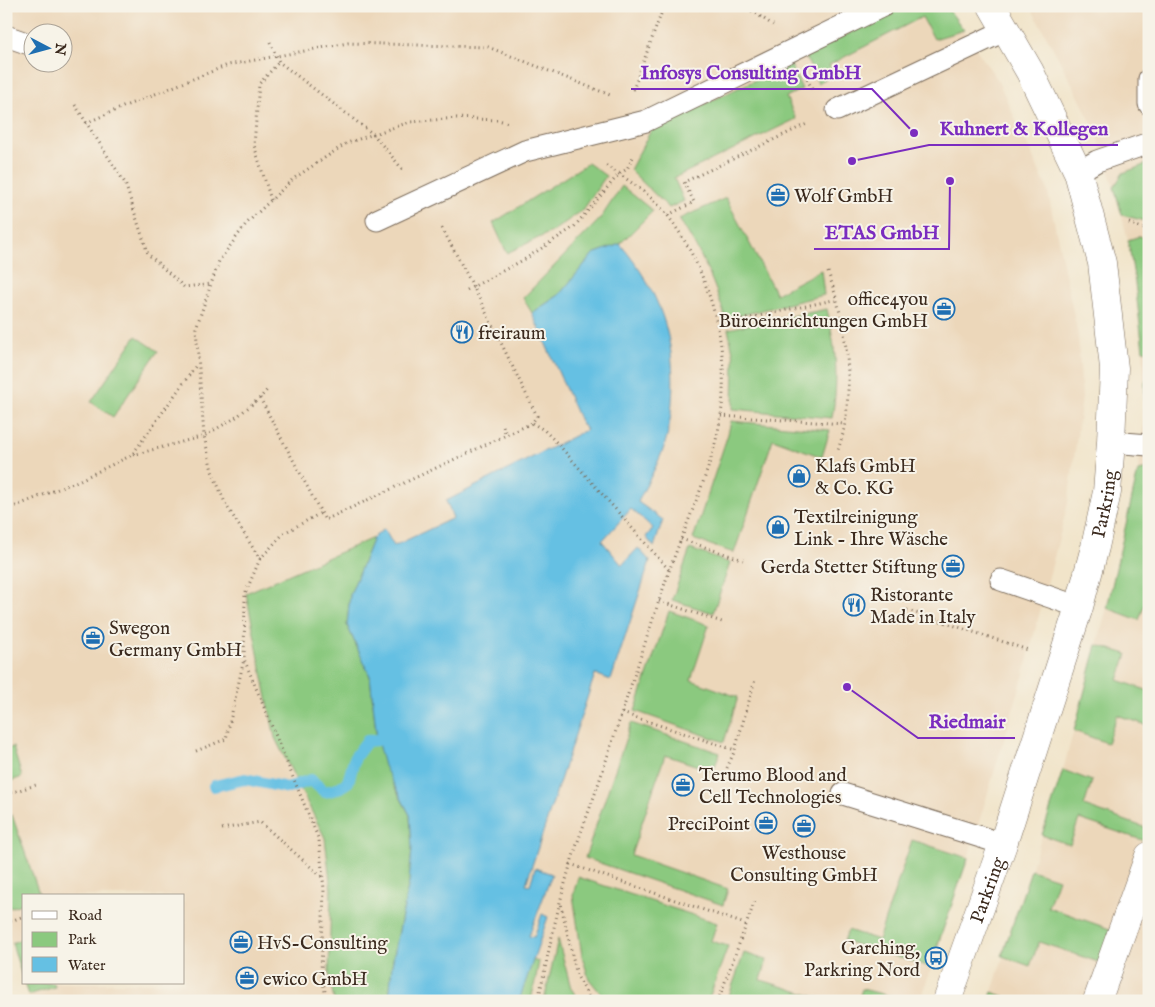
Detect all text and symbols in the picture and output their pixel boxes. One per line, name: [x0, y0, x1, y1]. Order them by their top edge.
north arrow: [22, 22, 72, 72]
text: N: [50, 41, 70, 56]
callout: Infosys Consulting GmbH: [631, 54, 872, 89]
text: Infosys Consulting GmbH: [641, 61, 861, 86]
callout: Kuhnert & Kollegen: [929, 110, 1118, 145]
text: Kuhnert & Kollegen: [939, 117, 1109, 142]
office icon: Wolf GmbH: [766, 183, 790, 207]
place label: Wolf GmbH: [794, 185, 893, 209]
callout: ETAS GmbH: [814, 214, 949, 249]
text: ETAS GmbH: [825, 221, 939, 246]
place label: office4you Büroeinrichtungen GmbH: [719, 288, 928, 334]
office icon: office4you Büroeinrichtungen GmbH: [932, 297, 956, 321]
restaurant icon: freiraum: [450, 320, 474, 344]
place label: freiraum: [478, 322, 546, 346]
place label: Klafs GmbH & Co. KG: [815, 455, 916, 501]
shop icon: Klafs GmbH & Co. KG: [787, 464, 811, 488]
street label: Parkring: [1087, 468, 1123, 540]
place label: Textilreinigung Link - Ihre Wäsche: [794, 506, 948, 552]
shop icon: Textilreinigung Link - Ihre Wäsche: [766, 515, 790, 539]
office icon: Gerda Stetter Stiftung: [941, 554, 965, 578]
place label: Gerda Stetter Stiftung: [761, 556, 938, 580]
place label: Ristorante Made in Italy: [870, 584, 976, 630]
restaurant icon: Ristorante Made in Italy: [842, 593, 866, 617]
place label: Swegon Germany GmbH: [109, 617, 242, 663]
office icon: Swegon Germany GmbH: [81, 626, 105, 650]
callout: Riedmair: [918, 703, 1015, 738]
text: Riedmair: [928, 710, 1006, 735]
place label: Terumo Blood and Cell Technologies: [699, 764, 847, 810]
office icon: Terumo Blood and Cell Technologies: [671, 773, 695, 797]
office icon: PreciPoint: [754, 811, 778, 835]
place label: PreciPoint: [668, 813, 750, 837]
office icon: Westhouse Consulting GmbH: [792, 814, 816, 838]
place label: Westhouse Consulting GmbH: [730, 842, 878, 888]
street label: Parkring: [966, 853, 1012, 927]
legend: [22, 894, 185, 984]
text: Road: [68, 906, 103, 925]
text: Park: [68, 930, 98, 949]
office icon: HvS-Consulting: [229, 930, 253, 954]
place label: HvS-Consulting: [257, 932, 388, 956]
place label: Garching, Parkring Nord: [804, 937, 921, 983]
bus stop icon: Garching, Parkring Nord: [924, 946, 948, 970]
text: Water: [68, 956, 106, 975]
office icon: ewico GmbH: [235, 966, 259, 990]
place label: ewico GmbH: [263, 968, 368, 992]

